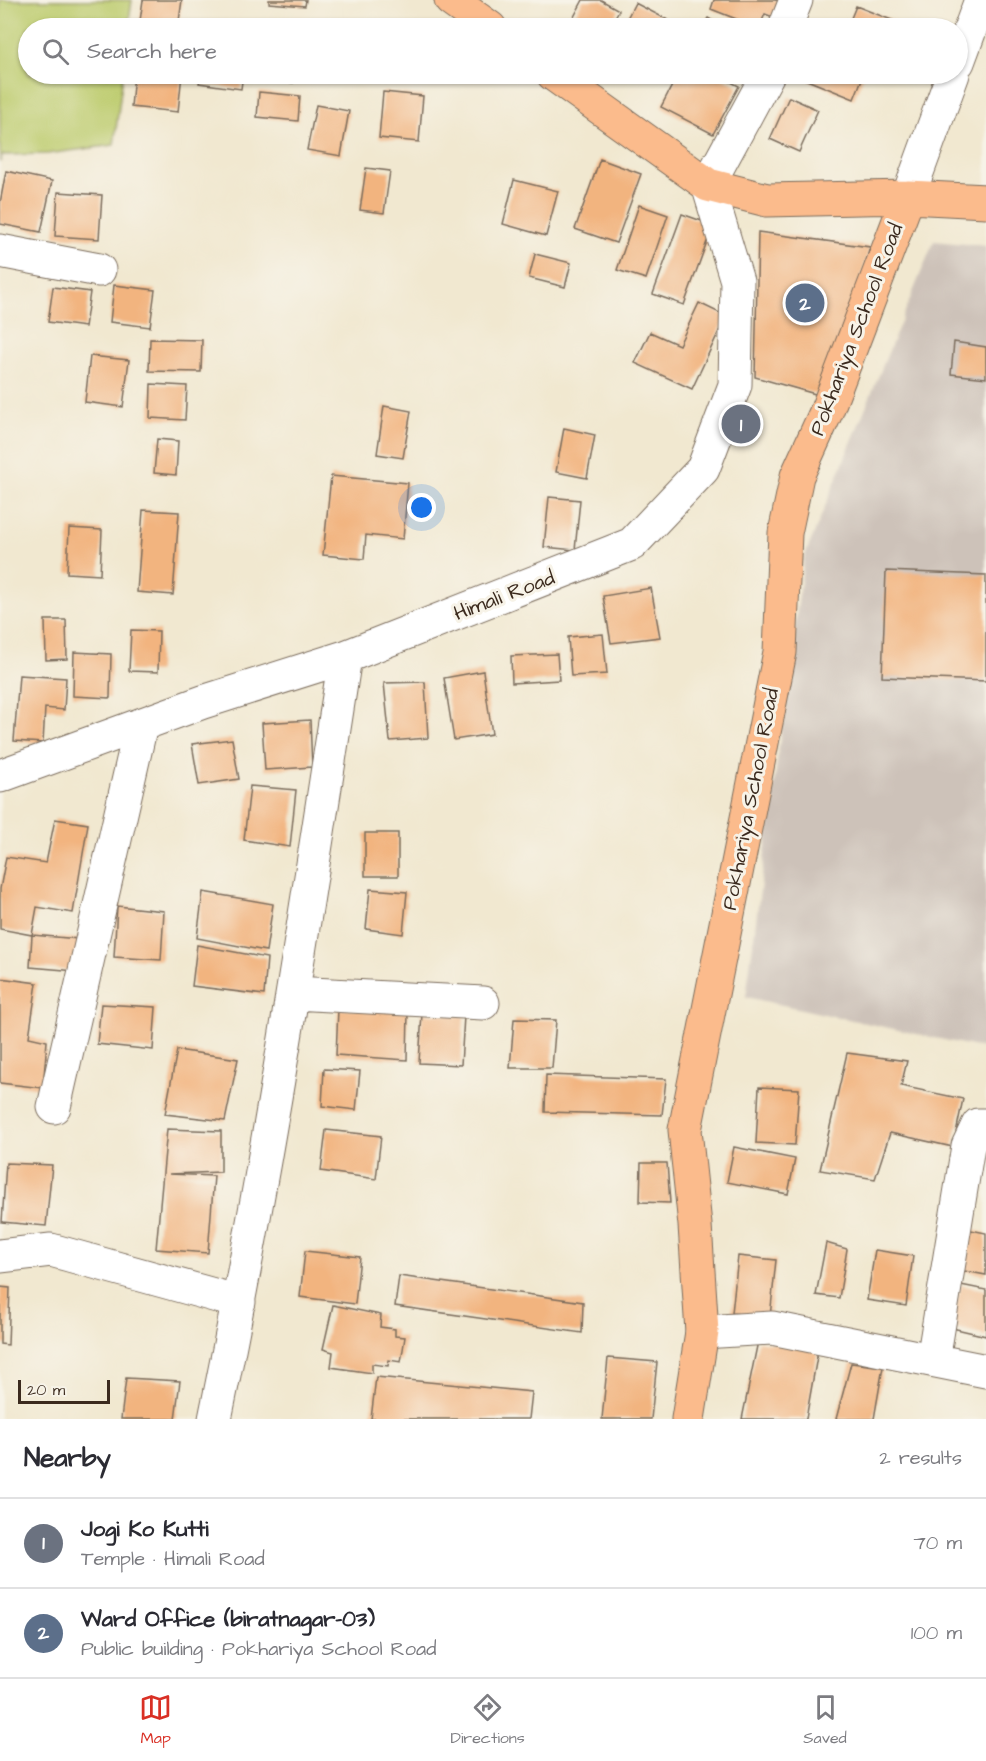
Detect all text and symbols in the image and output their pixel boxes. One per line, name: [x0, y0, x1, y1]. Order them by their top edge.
search box: [18, 18, 968, 84]
icon: search: [39, 35, 72, 68]
text: Search here: [87, 36, 217, 67]
street label: Pokhariya School Road: [803, 219, 912, 440]
pin: 2: [786, 280, 824, 326]
pin: 1: [722, 402, 760, 446]
your location: [407, 493, 436, 522]
street label: Himali Road: [449, 563, 559, 628]
street label: Pokhariya School Road: [715, 686, 788, 913]
scale bar: [18, 1377, 110, 1404]
text: 20 m: [27, 1379, 65, 1401]
text: Nearby: [24, 1440, 111, 1476]
text: 2 results: [879, 1444, 962, 1472]
text: Jogi Ko Kutti: [81, 1514, 209, 1545]
text: 1: [42, 1529, 45, 1557]
text: 70 m: [914, 1529, 962, 1557]
text: Temple · Himali Road: [81, 1545, 265, 1573]
text: Ward Office (biratnagar-03): [81, 1604, 375, 1635]
text: 2: [38, 1619, 49, 1647]
text: 100 m: [911, 1619, 962, 1647]
text: Public building · Pokhariya School Road: [81, 1635, 437, 1663]
tab: Map: [139, 1691, 172, 1749]
tab: Directions: [451, 1691, 525, 1749]
tab: Saved: [803, 1691, 847, 1749]

